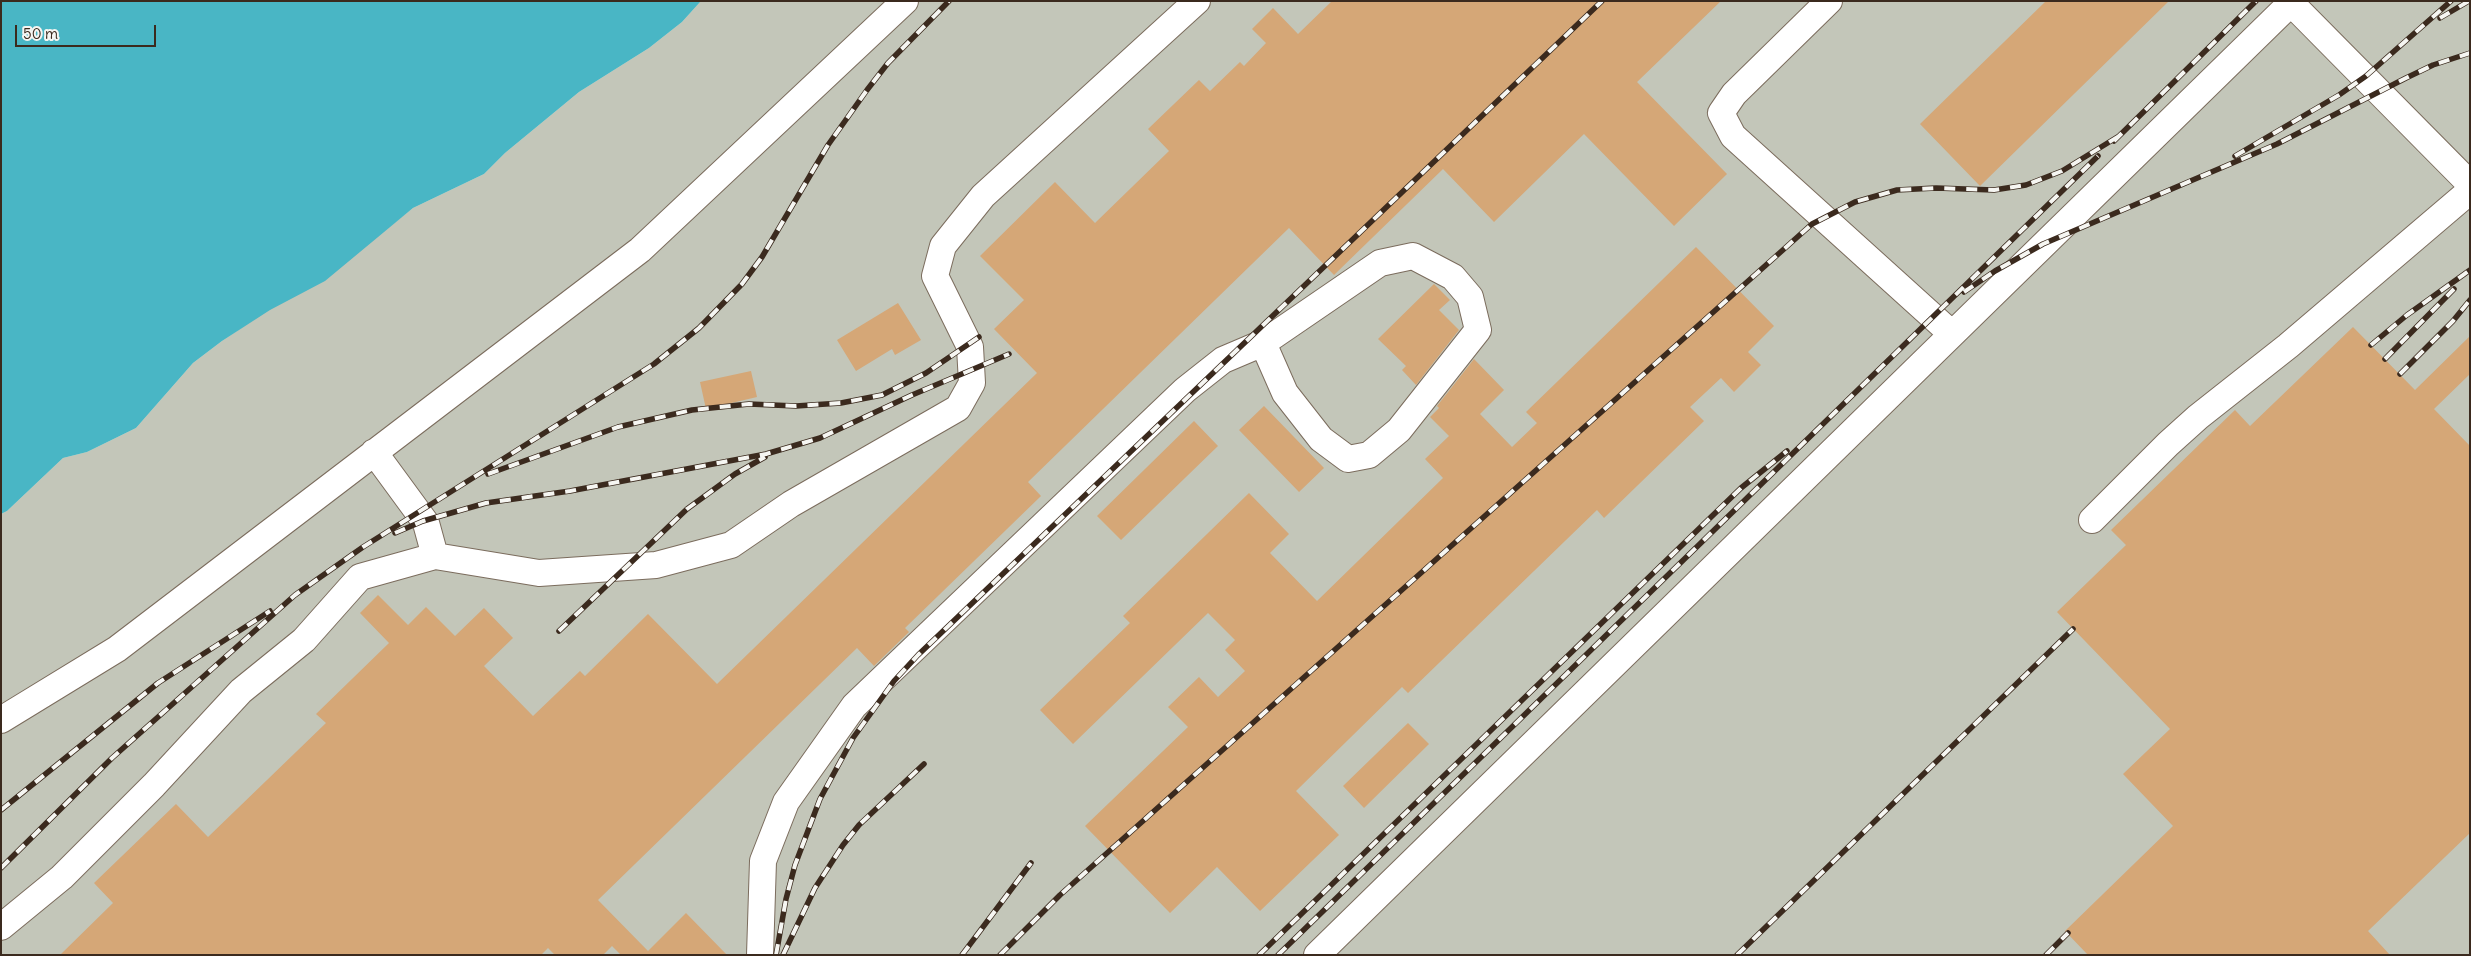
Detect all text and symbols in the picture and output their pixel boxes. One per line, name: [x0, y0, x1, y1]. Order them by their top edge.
scale bar: [18, 15, 159, 47]
text: 50 m: [23, 24, 58, 43]

